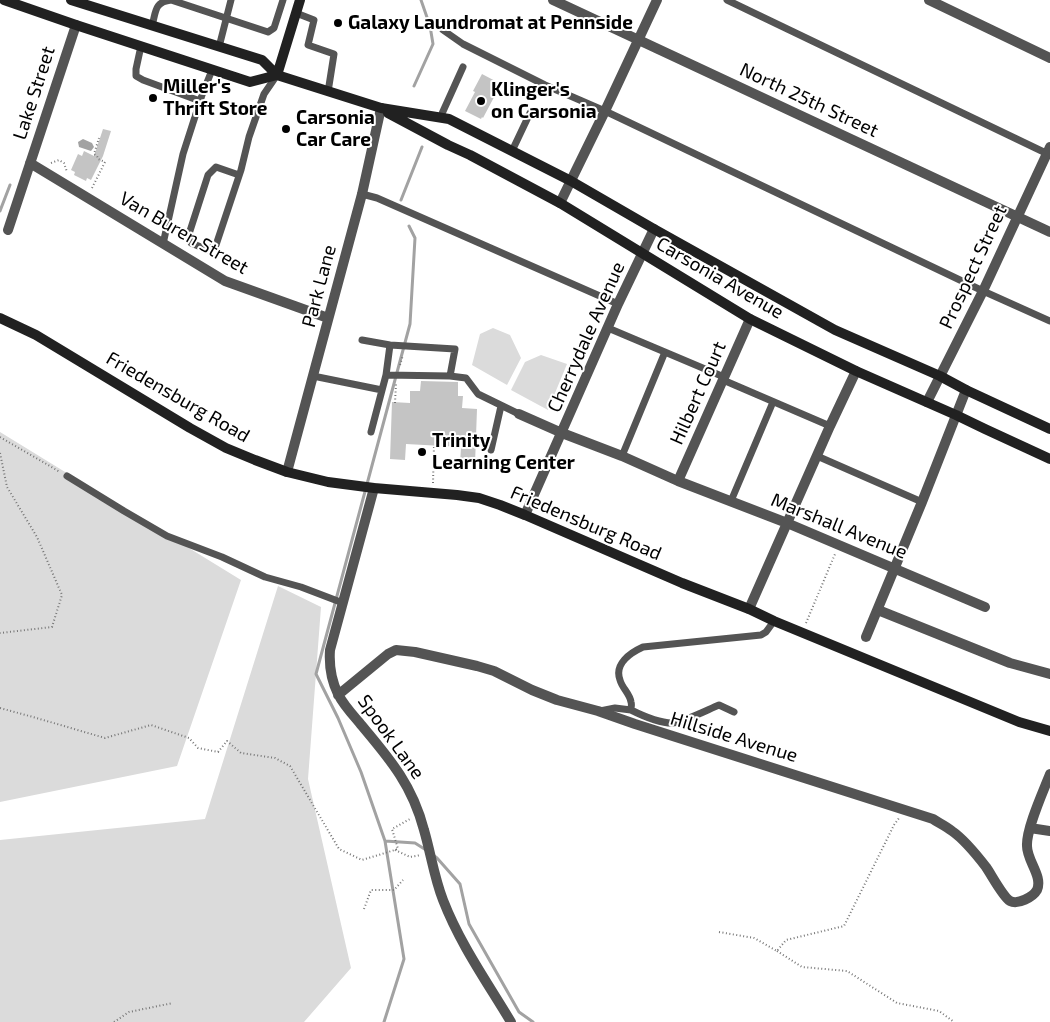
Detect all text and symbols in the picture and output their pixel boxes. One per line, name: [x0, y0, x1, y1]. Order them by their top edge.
place label: Galaxy Laundromat at Pennside: [348, 12, 633, 34]
marker: Galaxy Laundromat at Pennside: [332, 17, 344, 29]
street label: Lake Street: [8, 43, 60, 143]
street label: North 25th Street: [736, 58, 882, 142]
place label: Miller's Thrift Store: [163, 76, 268, 120]
place label: Klinger's on Carsonia: [491, 79, 597, 123]
marker: Miller's Thrift Store: [147, 92, 159, 104]
marker: Klinger's on Carsonia: [475, 95, 487, 107]
place label: Carsonia Car Care: [296, 107, 375, 151]
marker: Carsonia Car Care: [280, 123, 292, 135]
street label: Van Buren Street: [116, 187, 252, 279]
street label: Prospect Street: [934, 202, 1012, 332]
street label: Carsonia Avenue: [652, 232, 788, 324]
street label: Park Lane: [297, 242, 341, 330]
street label: Cherrydale Avenue: [543, 258, 629, 416]
street label: Hilbert Court: [665, 338, 731, 448]
street label: Friedensburg Road: [102, 347, 254, 447]
place label: Trinity Learning Center: [432, 430, 575, 474]
marker: Trinity Learning Center: [416, 446, 428, 458]
street label: Friedensburg Road: [507, 481, 665, 565]
street label: Marshall Avenue: [767, 488, 911, 564]
street label: Spook Lane: [353, 690, 429, 784]
street label: Hillside Avenue: [668, 707, 800, 767]

